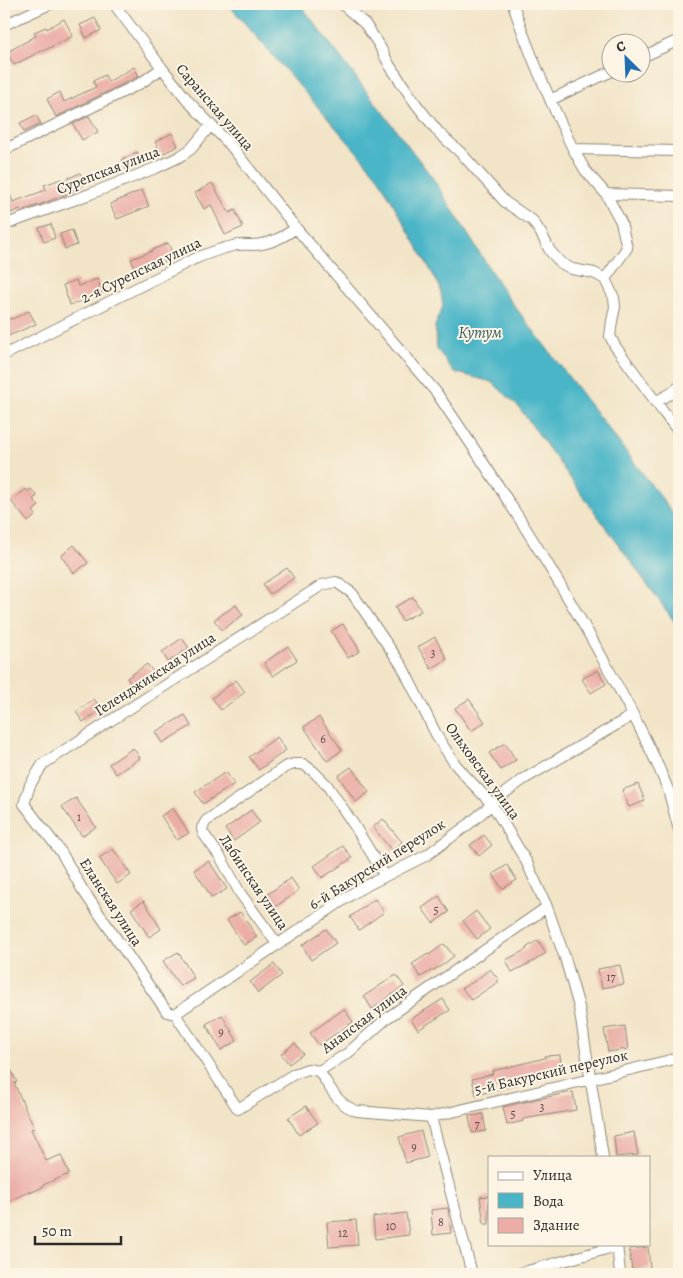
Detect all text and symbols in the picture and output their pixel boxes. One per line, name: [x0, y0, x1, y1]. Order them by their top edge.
north arrow: [600, 32, 650, 82]
text: С: [613, 36, 629, 57]
street label: Саранская улица: [172, 59, 258, 155]
street label: Сурепская улица: [54, 141, 162, 199]
street label: 2-я Сурепская улица: [78, 232, 205, 308]
water label: Кутум: [458, 322, 502, 344]
street label: Геленджикская улица: [91, 627, 219, 721]
house number: 3: [431, 645, 436, 661]
street label: Ольховская улица: [441, 718, 525, 824]
house number: 6: [320, 731, 326, 747]
house number: 1: [77, 809, 81, 825]
street label: 6-й Бакурский переулок: [305, 814, 449, 914]
street label: Лабинская улица: [215, 830, 293, 934]
street label: Еланская улица: [75, 854, 147, 950]
house number: 5: [433, 902, 439, 918]
house number: 17: [606, 969, 617, 985]
street label: Анапская улица: [316, 980, 411, 1058]
house number: 9: [218, 1024, 224, 1040]
street label: 5-й Бакурский переулок: [472, 1045, 630, 1099]
house number: 3: [540, 1099, 545, 1115]
house number: 5: [510, 1106, 516, 1122]
house number: 7: [474, 1116, 480, 1132]
house number: 9: [411, 1139, 417, 1155]
legend: [488, 1156, 650, 1246]
text: Улица: [533, 1165, 572, 1185]
text: Вода: [533, 1191, 564, 1211]
scale bar: [35, 1213, 121, 1245]
house number: 8: [438, 1214, 444, 1230]
text: Здание: [533, 1215, 580, 1235]
house number: 10: [386, 1218, 396, 1234]
text: 50 m: [42, 1221, 72, 1241]
house number: 12: [338, 1225, 348, 1241]

